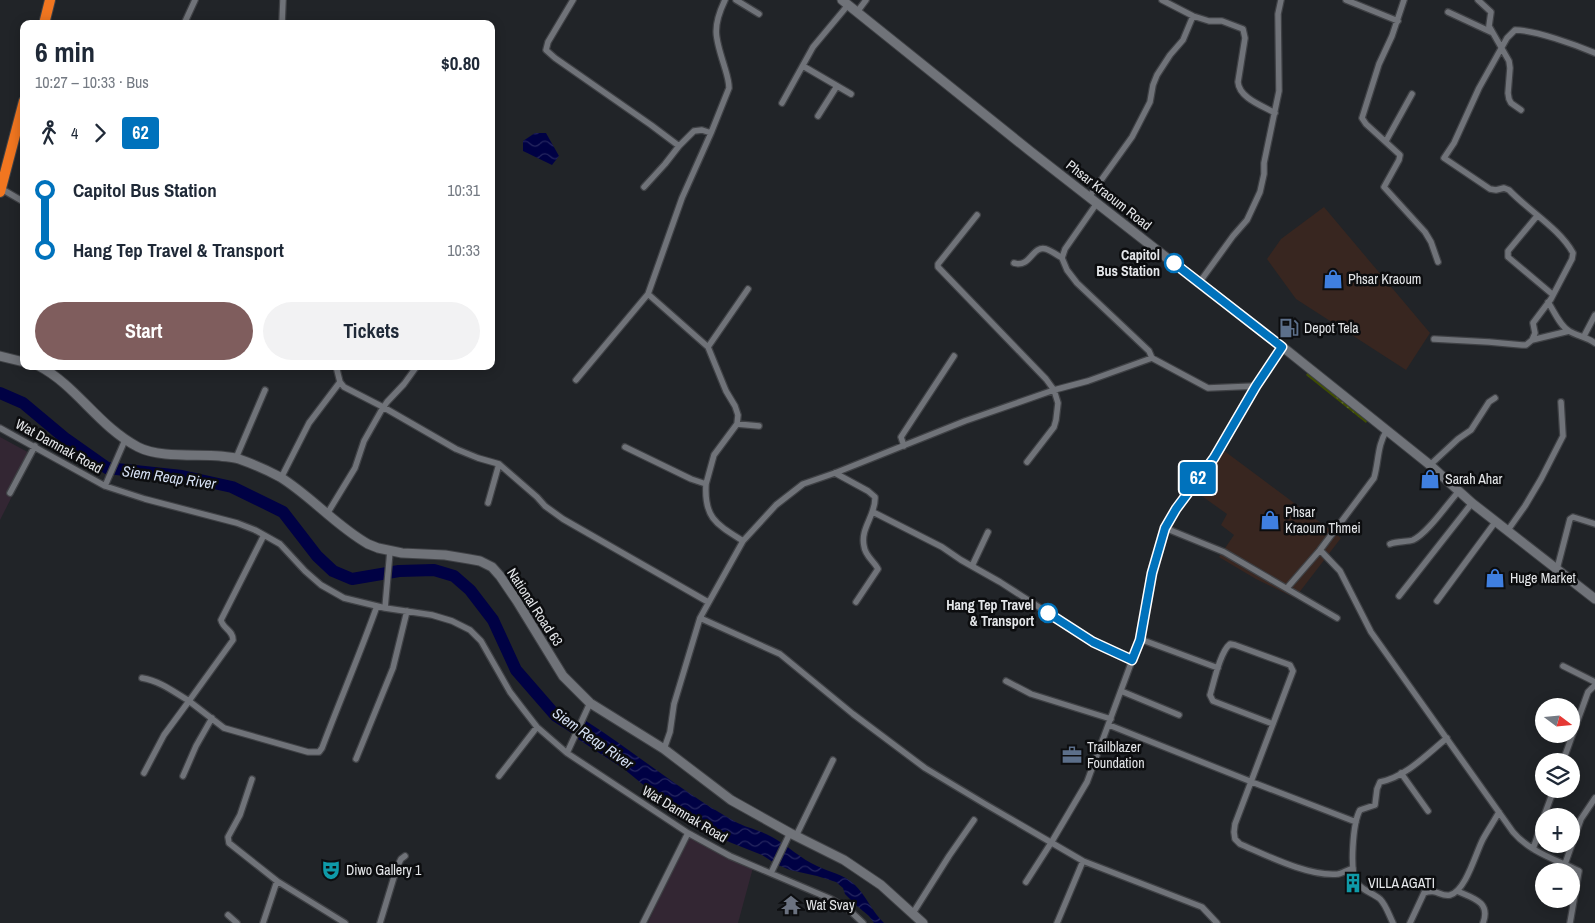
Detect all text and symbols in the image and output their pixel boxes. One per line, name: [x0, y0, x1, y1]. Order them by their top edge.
text: 6 min: [35, 33, 95, 71]
text: $0.80: [441, 50, 480, 76]
text: 10:27 – 10:33 · Bus: [35, 71, 149, 93]
icon: walk: [35, 119, 63, 147]
icon: forward: [86, 119, 114, 147]
text: 62: [132, 120, 149, 145]
text: 4: [71, 122, 78, 144]
street label: Phsar Kraoum Road: [1062, 156, 1156, 234]
text: Capitol Bus Station: [73, 177, 217, 203]
text: 10:31: [447, 179, 480, 201]
text: Hang Tep Travel & Transport: [73, 237, 284, 263]
text: 10:33: [447, 239, 480, 261]
place label: Capitol Bus Station: [1096, 246, 1160, 280]
marker: Capitol Bus Station: [1164, 253, 1184, 273]
shop icon: Phsar Kraoum: [1322, 268, 1344, 290]
place label: Phsar Kraoum: [1348, 270, 1421, 288]
button: Start: [35, 302, 253, 360]
button: Tickets: [263, 302, 480, 360]
fuel station icon: Depot Tela: [1278, 317, 1300, 339]
place label: Depot Tela: [1304, 319, 1359, 337]
street label: Wat Damnak Road: [12, 415, 106, 477]
water label: Siem Reap River: [121, 460, 218, 494]
line badge: 62: [1176, 462, 1220, 494]
text: 62: [1190, 465, 1206, 490]
shop icon: Sarah Ahar: [1419, 468, 1441, 490]
place label: Sarah Ahar: [1445, 470, 1503, 488]
place label: Phsar Kraoum Thmei: [1285, 503, 1361, 537]
shop icon: Phsar Kraoum Thmei: [1259, 509, 1281, 531]
street label: National Road 63: [503, 565, 567, 649]
shop icon: Huge Market: [1484, 567, 1506, 589]
place label: Huge Market: [1510, 569, 1576, 587]
place label: Hang Tep Travel & Transport: [946, 596, 1034, 630]
marker: Hang Tep Travel & Transport: [1038, 603, 1058, 623]
north arrow: [1535, 698, 1580, 742]
map controls: [1535, 698, 1580, 908]
water label: Siem Reap River: [548, 702, 638, 774]
place label: Trailblazer Foundation: [1087, 738, 1145, 772]
office icon: Trailblazer Foundation: [1061, 744, 1083, 766]
button: layers: [1535, 753, 1580, 798]
street label: Wat Damnak Road: [639, 781, 731, 847]
button: +: [1535, 808, 1580, 853]
theatre icon: Diwo Gallery 1: [320, 859, 342, 881]
place label: Diwo Gallery 1: [346, 861, 422, 879]
button: −: [1535, 863, 1580, 908]
building icon: VILLA AGATI: [1342, 872, 1364, 894]
place label: VILLA AGATI: [1368, 874, 1435, 892]
temple icon: Wat Svay: [780, 894, 802, 916]
place label: Wat Svay: [806, 896, 855, 914]

